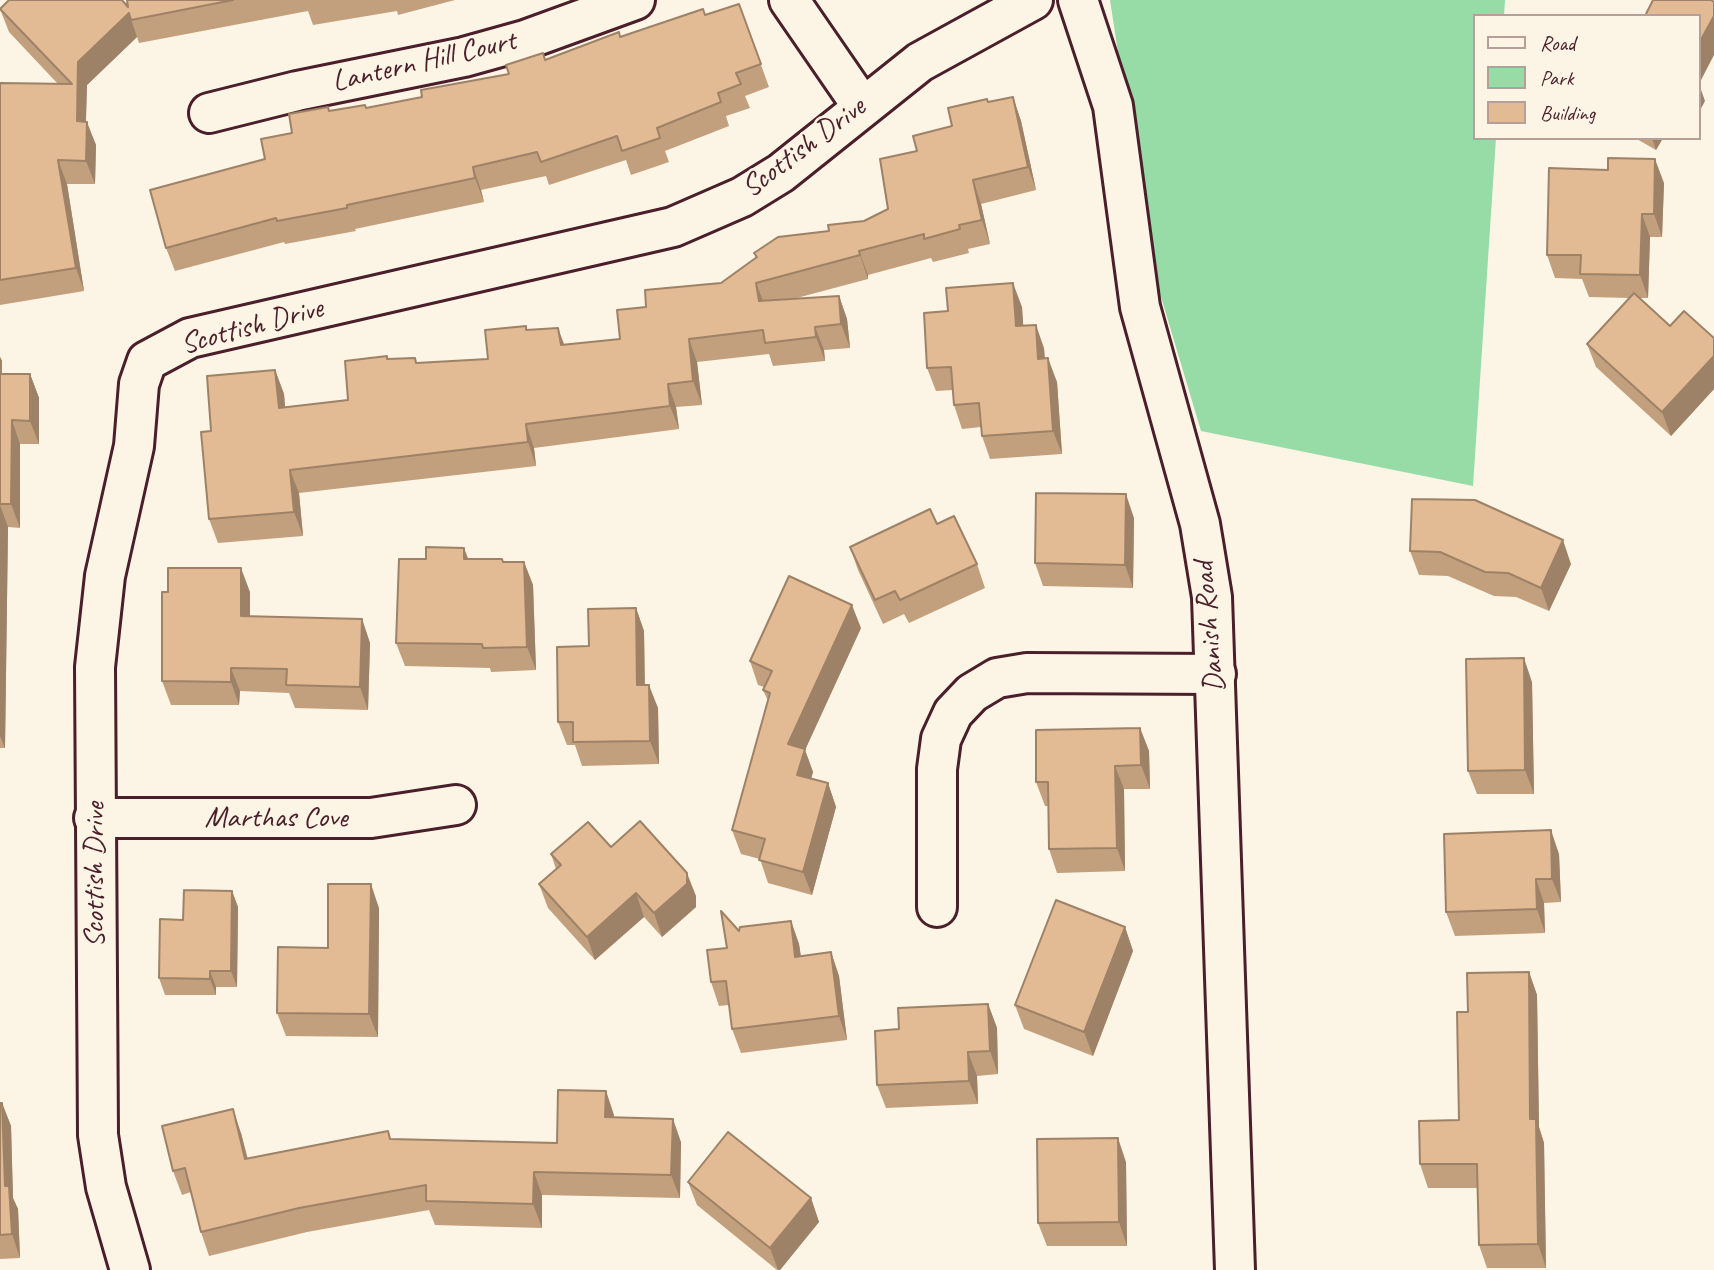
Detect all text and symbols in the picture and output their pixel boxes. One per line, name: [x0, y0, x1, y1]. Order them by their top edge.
legend: [1472, 14, 1700, 140]
street label: Lantern Hill Court: [329, 23, 519, 101]
text: Road: [1540, 30, 1575, 56]
text: Park: [1540, 65, 1573, 91]
street label: Scottish Drive: [735, 90, 873, 206]
text: Building: [1540, 100, 1595, 126]
street label: Scottish Drive: [177, 291, 327, 363]
street label: Danish Road: [1186, 560, 1234, 694]
street label: Marthas Cove: [204, 800, 348, 836]
street label: Scottish Drive: [77, 802, 113, 948]

